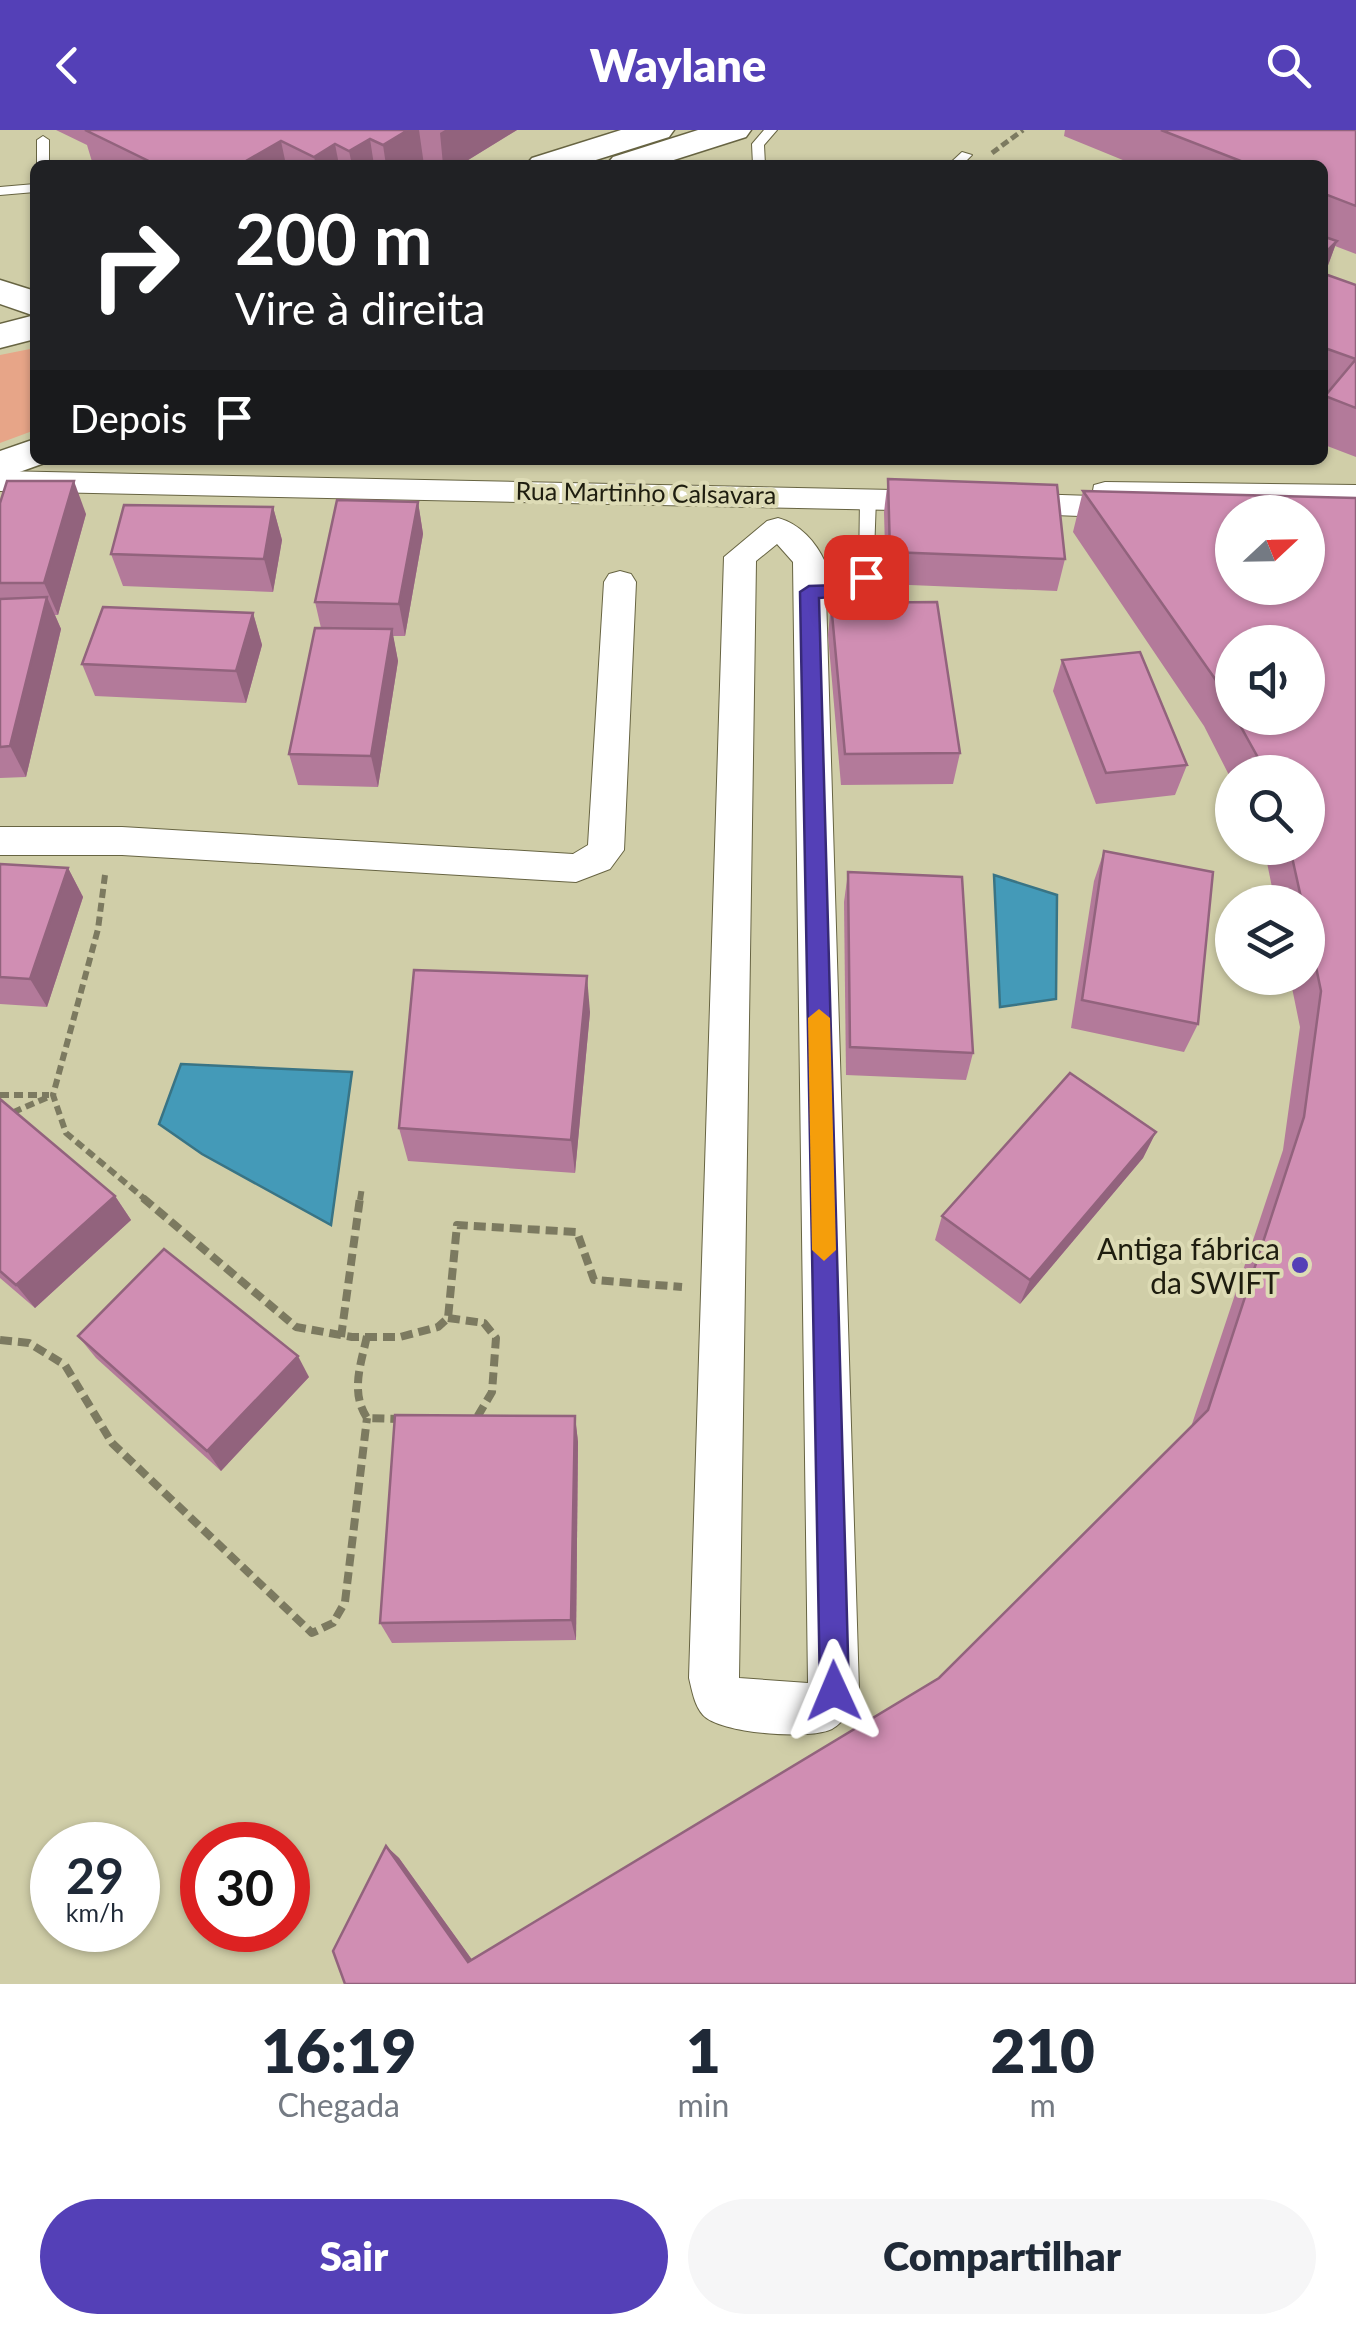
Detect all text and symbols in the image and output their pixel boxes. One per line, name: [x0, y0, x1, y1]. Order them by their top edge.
icon: back: [40, 38, 95, 93]
text: Waylane: [590, 38, 766, 92]
icon: search: [1261, 38, 1316, 93]
text: 200 m: [235, 196, 432, 280]
icon: right: [70, 200, 200, 330]
text: Vire à direita: [235, 281, 485, 335]
icon: arrive: [207, 390, 262, 445]
text: Depois: [70, 395, 187, 441]
street label: Rua Martinho Calsavara: [515, 475, 777, 509]
north arrow: [1215, 495, 1325, 605]
map controls: [1215, 495, 1325, 995]
pin: [824, 535, 909, 620]
icon: arrive: [839, 550, 894, 605]
button: sound: [1215, 625, 1325, 735]
button: search: [1215, 755, 1325, 865]
button: layers: [1215, 885, 1325, 995]
place label: Antiga fábrica da SWIFT: [1097, 1230, 1280, 1300]
marker: Antiga fábrica da SWIFT: [1289, 1254, 1311, 1276]
position arrow: [782, 1639, 886, 1743]
speed limit sign: 30: [180, 1822, 310, 1952]
text: 29: [66, 1845, 124, 1905]
text: km/h: [66, 1897, 124, 1927]
text: 16:19: [261, 2014, 416, 2086]
text: 1: [686, 2014, 721, 2086]
text: 210: [990, 2014, 1095, 2086]
text: Chegada: [277, 2085, 400, 2124]
text: min: [677, 2085, 729, 2124]
text: m: [1029, 2085, 1056, 2124]
button: Sair: [40, 2199, 668, 2314]
button: Compartilhar: [688, 2199, 1316, 2314]

